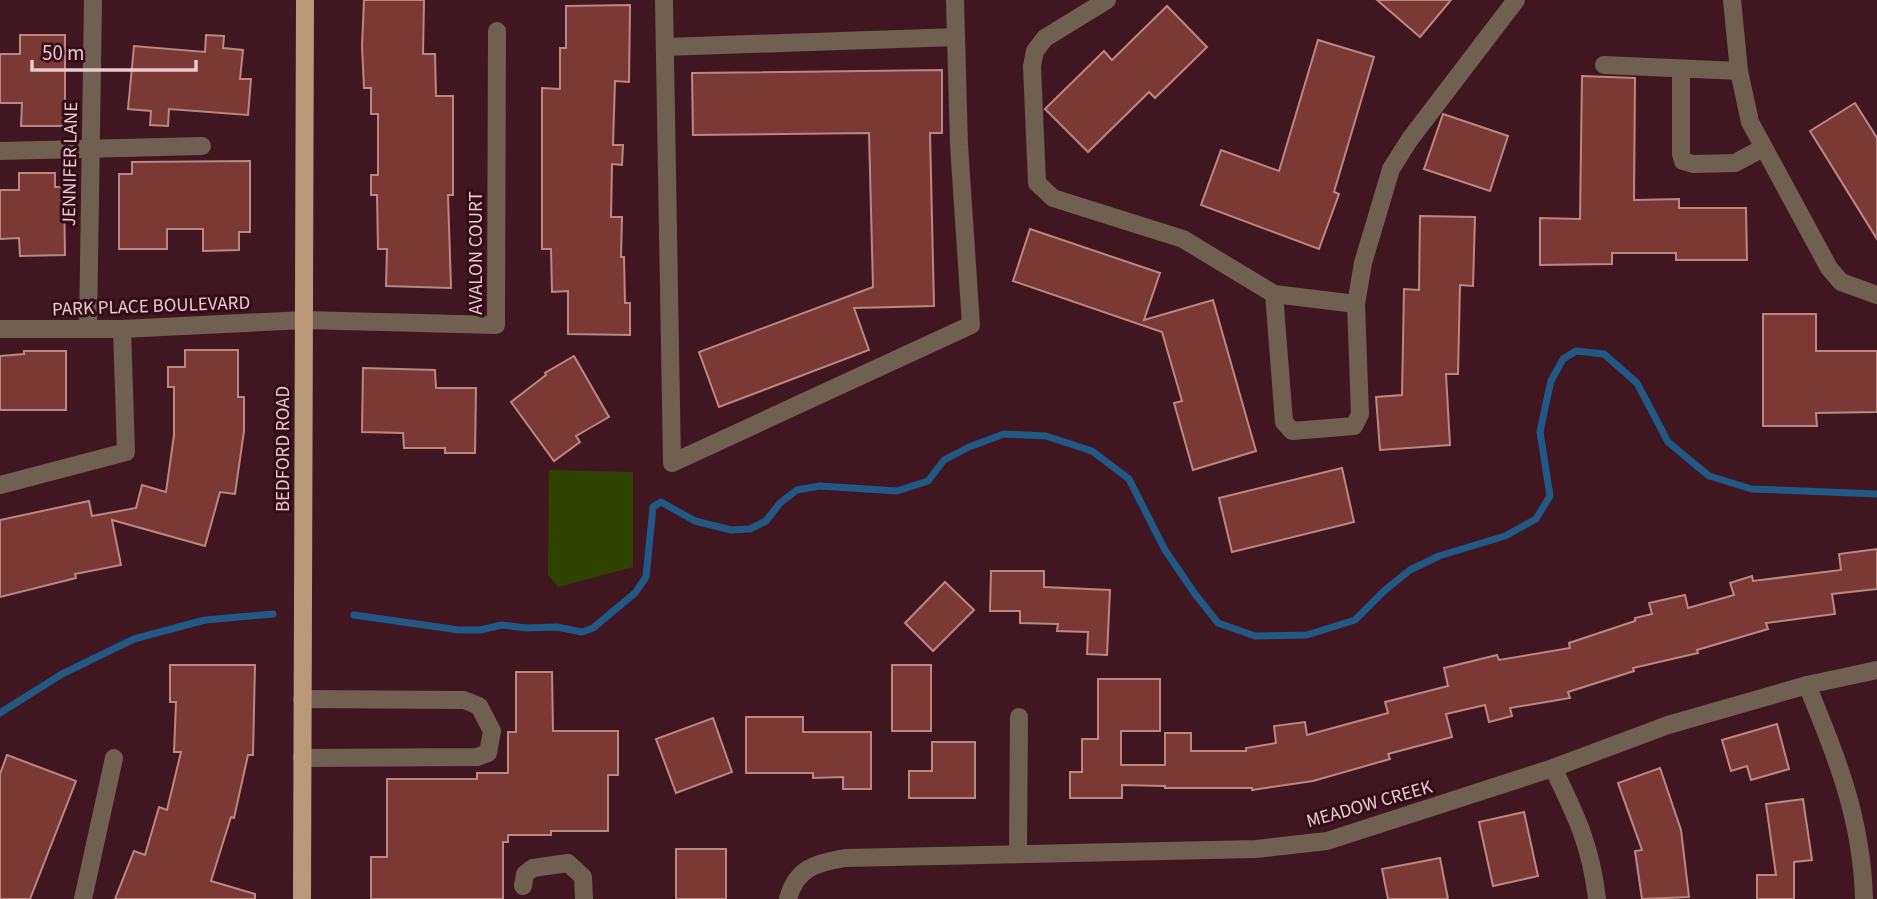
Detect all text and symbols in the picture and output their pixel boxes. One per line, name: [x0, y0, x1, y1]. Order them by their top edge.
scale bar: [32, 28, 196, 72]
text: 50 m: [42, 38, 84, 68]
street label: JENNIFER LANE: [56, 101, 85, 227]
street label: AVALON COURT: [463, 191, 490, 315]
street label: PARK PLACE BOULEVARD: [52, 290, 251, 323]
street label: BEDFORD ROAD: [270, 386, 297, 512]
street label: MEADOW CREEK: [1303, 774, 1435, 835]

